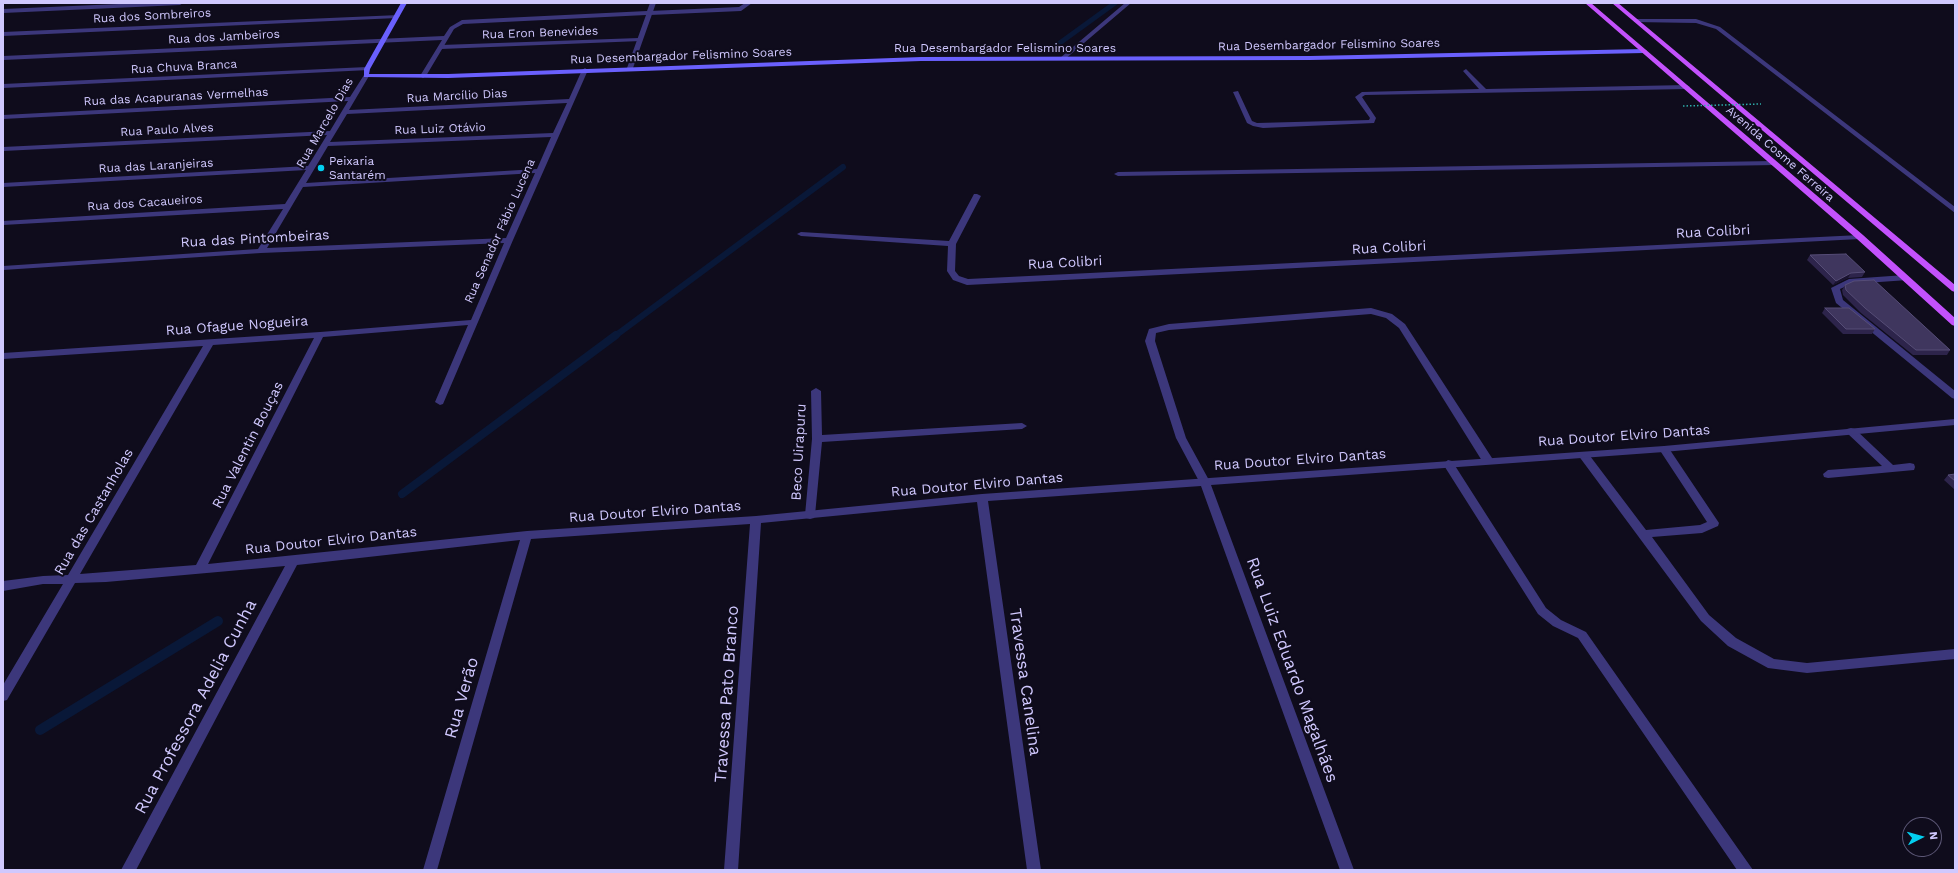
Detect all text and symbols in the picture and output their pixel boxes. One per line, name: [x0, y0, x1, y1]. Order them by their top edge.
street label: Rua dos Sombreiros: [93, 6, 211, 26]
street label: Rua Eron Benevides: [482, 24, 598, 42]
street label: Rua dos Jambeiros: [168, 27, 280, 47]
street label: Rua Desembargador Felismino Soares: [1218, 36, 1440, 54]
street label: Rua Desembargador Felismino Soares: [894, 41, 1116, 55]
street label: Rua Desembargador Felismino Soares: [570, 45, 792, 67]
street label: Rua Chuva Branca: [130, 57, 238, 77]
street label: Rua Marcelo Dias: [293, 76, 357, 170]
street label: Rua das Acapuranas Vermelhas: [83, 85, 269, 109]
street label: Rua Marcílio Dias: [406, 86, 508, 106]
street label: Avenida Cosme Ferreira: [1723, 103, 1837, 205]
street label: Rua Paulo Alves: [120, 120, 214, 140]
street label: Rua Luiz Otávio: [394, 120, 486, 138]
place label: Peixaria Santarém: [329, 154, 386, 182]
street label: Rua das Laranjeiras: [98, 156, 214, 176]
street label: Rua Senador Fábio Lucena: [462, 157, 538, 305]
marker: Peixaria Santarém: [316, 163, 326, 173]
street label: Rua dos Cacaueiros: [87, 192, 203, 214]
street label: Rua Colibri: [1675, 222, 1751, 242]
street label: Rua das Pintombeiras: [180, 227, 330, 251]
street label: Rua Colibri: [1351, 238, 1427, 258]
street label: Rua Colibri: [1027, 253, 1103, 273]
street label: Rua Ofague Nogueira: [165, 313, 309, 339]
street label: Rua Valentin Bouças: [209, 379, 287, 511]
street label: Beco Uirapuru: [788, 403, 810, 501]
street label: Rua Doutor Elviro Dantas: [1537, 422, 1711, 450]
street label: Rua das Castanholas: [51, 446, 137, 578]
street label: Rua Doutor Elviro Dantas: [1213, 446, 1387, 474]
street label: Rua Doutor Elviro Dantas: [890, 469, 1064, 501]
street label: Rua Doutor Elviro Dantas: [568, 498, 742, 526]
street label: Rua Doutor Elviro Dantas: [244, 524, 418, 558]
street label: Rua Luiz Eduardo Magalhães: [1242, 555, 1342, 785]
street label: Rua Professora Adelia Cunha: [131, 596, 261, 818]
street label: Travessa Pato Branco: [711, 605, 743, 783]
street label: Travessa Canelina: [1005, 607, 1045, 757]
street label: Rua Verão: [441, 655, 483, 741]
north arrow: [1902, 817, 1942, 857]
text: N: [1927, 831, 1940, 841]

